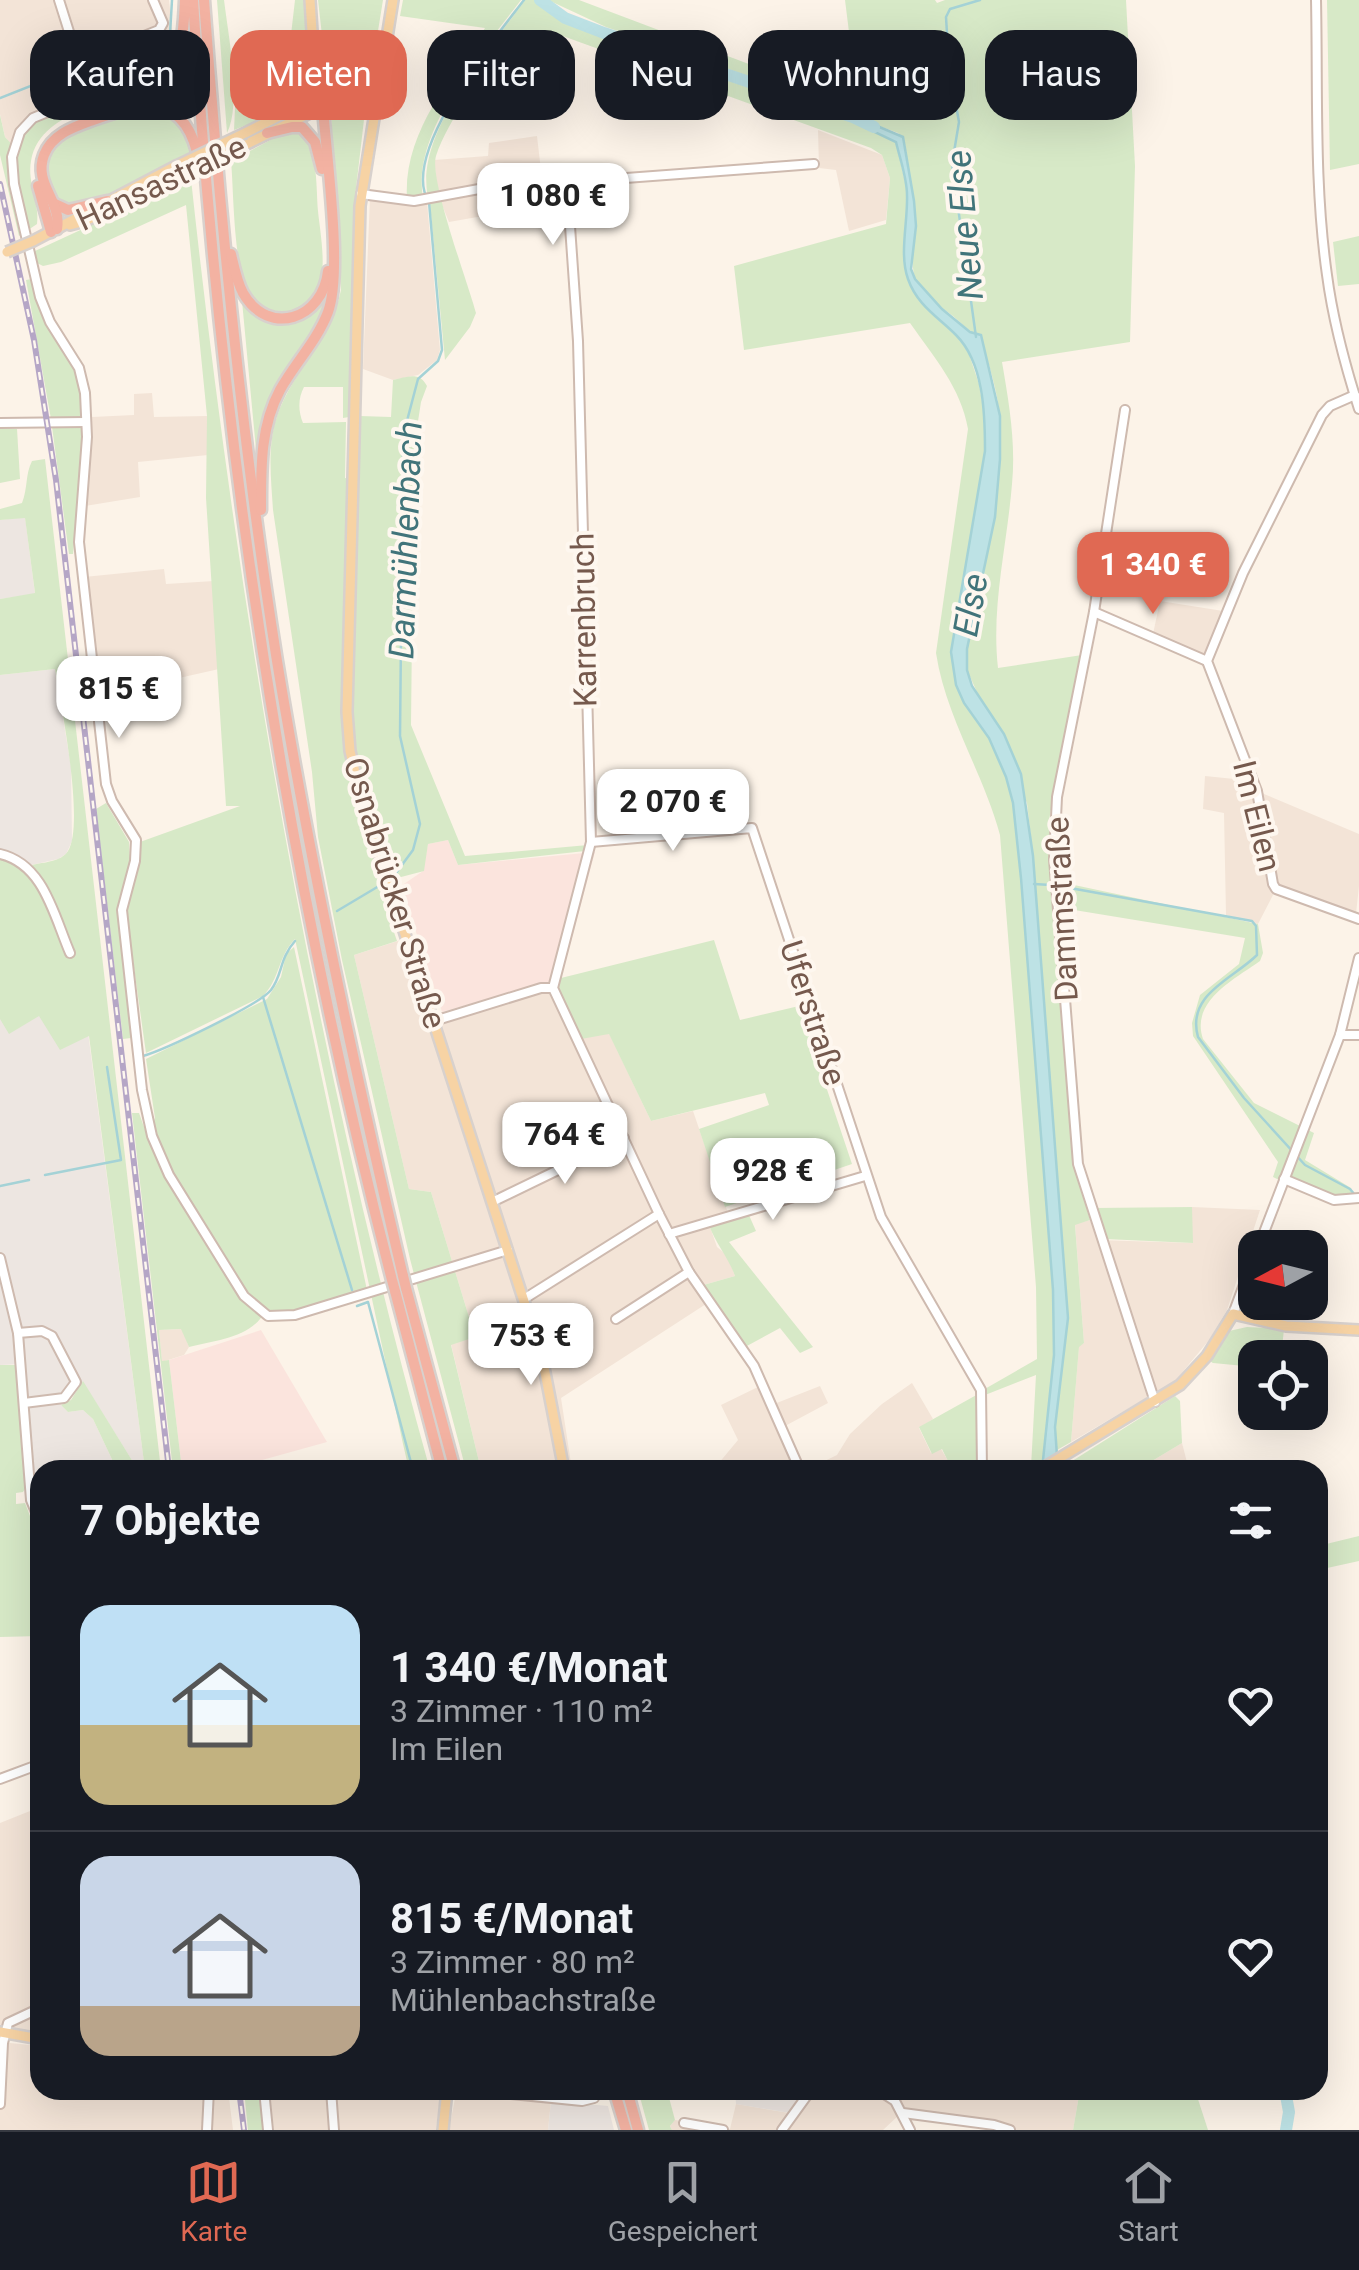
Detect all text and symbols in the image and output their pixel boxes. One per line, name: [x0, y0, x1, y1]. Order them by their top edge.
chip: Kaufen: [30, 30, 210, 120]
chip: Mieten: [230, 30, 407, 120]
chip: Filter: [427, 30, 575, 120]
chip: Neu: [595, 30, 728, 120]
chip: Wohnung: [748, 30, 965, 120]
chip: Haus: [985, 30, 1137, 120]
street label: Hansastraße: [70, 127, 252, 239]
water label: Neue Else: [938, 148, 992, 302]
pin: 1 080 €: [461, 163, 645, 248]
text: 1 080 €: [499, 176, 607, 214]
water label: Darmühlenbach: [381, 420, 431, 660]
pin: 1 340 €: [1061, 532, 1245, 617]
street label: Karrenbruch: [563, 533, 605, 707]
text: 1 340 €: [1099, 545, 1207, 583]
water label: Else: [945, 570, 997, 640]
pin: 815 €: [49, 656, 189, 741]
text: 815 €: [78, 669, 160, 707]
street label: Osnabrücker Straße: [336, 753, 454, 1033]
street label: Im Eilen: [1225, 757, 1289, 875]
pin: 2 070 €: [581, 769, 765, 854]
text: 2 070 €: [619, 782, 727, 820]
street label: Dammstraße: [1038, 816, 1086, 1002]
street label: Uferstraße: [772, 936, 854, 1090]
pin: 764 €: [495, 1102, 635, 1187]
text: 764 €: [524, 1115, 606, 1153]
pin: 928 €: [703, 1138, 843, 1223]
text: 928 €: [732, 1151, 814, 1189]
north arrow: [1238, 1230, 1328, 1320]
map controls: [1238, 1230, 1328, 1430]
pin: 753 €: [461, 1303, 601, 1388]
text: 753 €: [490, 1316, 572, 1354]
button: locate: [1238, 1340, 1328, 1430]
icon: filters: [1223, 1493, 1278, 1548]
text: 7 Objekte: [80, 1496, 260, 1545]
text: 1 340 €/Monat: [390, 1643, 668, 1692]
icon: home: [160, 1645, 280, 1765]
icon: heart: [1223, 1678, 1278, 1733]
text: 3 Zimmer · 110 m²: [390, 1692, 653, 1730]
text: Im Eilen: [390, 1730, 503, 1768]
text: 815 €/Monat: [390, 1894, 633, 1943]
icon: home: [160, 1896, 280, 2016]
icon: heart: [1223, 1929, 1278, 1984]
text: 3 Zimmer · 80 m²: [390, 1943, 635, 1981]
text: Mühlenbachstraße: [390, 1981, 656, 2019]
tab: Karte: [180, 2155, 247, 2248]
tab: Gespeichert: [608, 2155, 758, 2248]
tab: Start: [1118, 2155, 1179, 2248]

